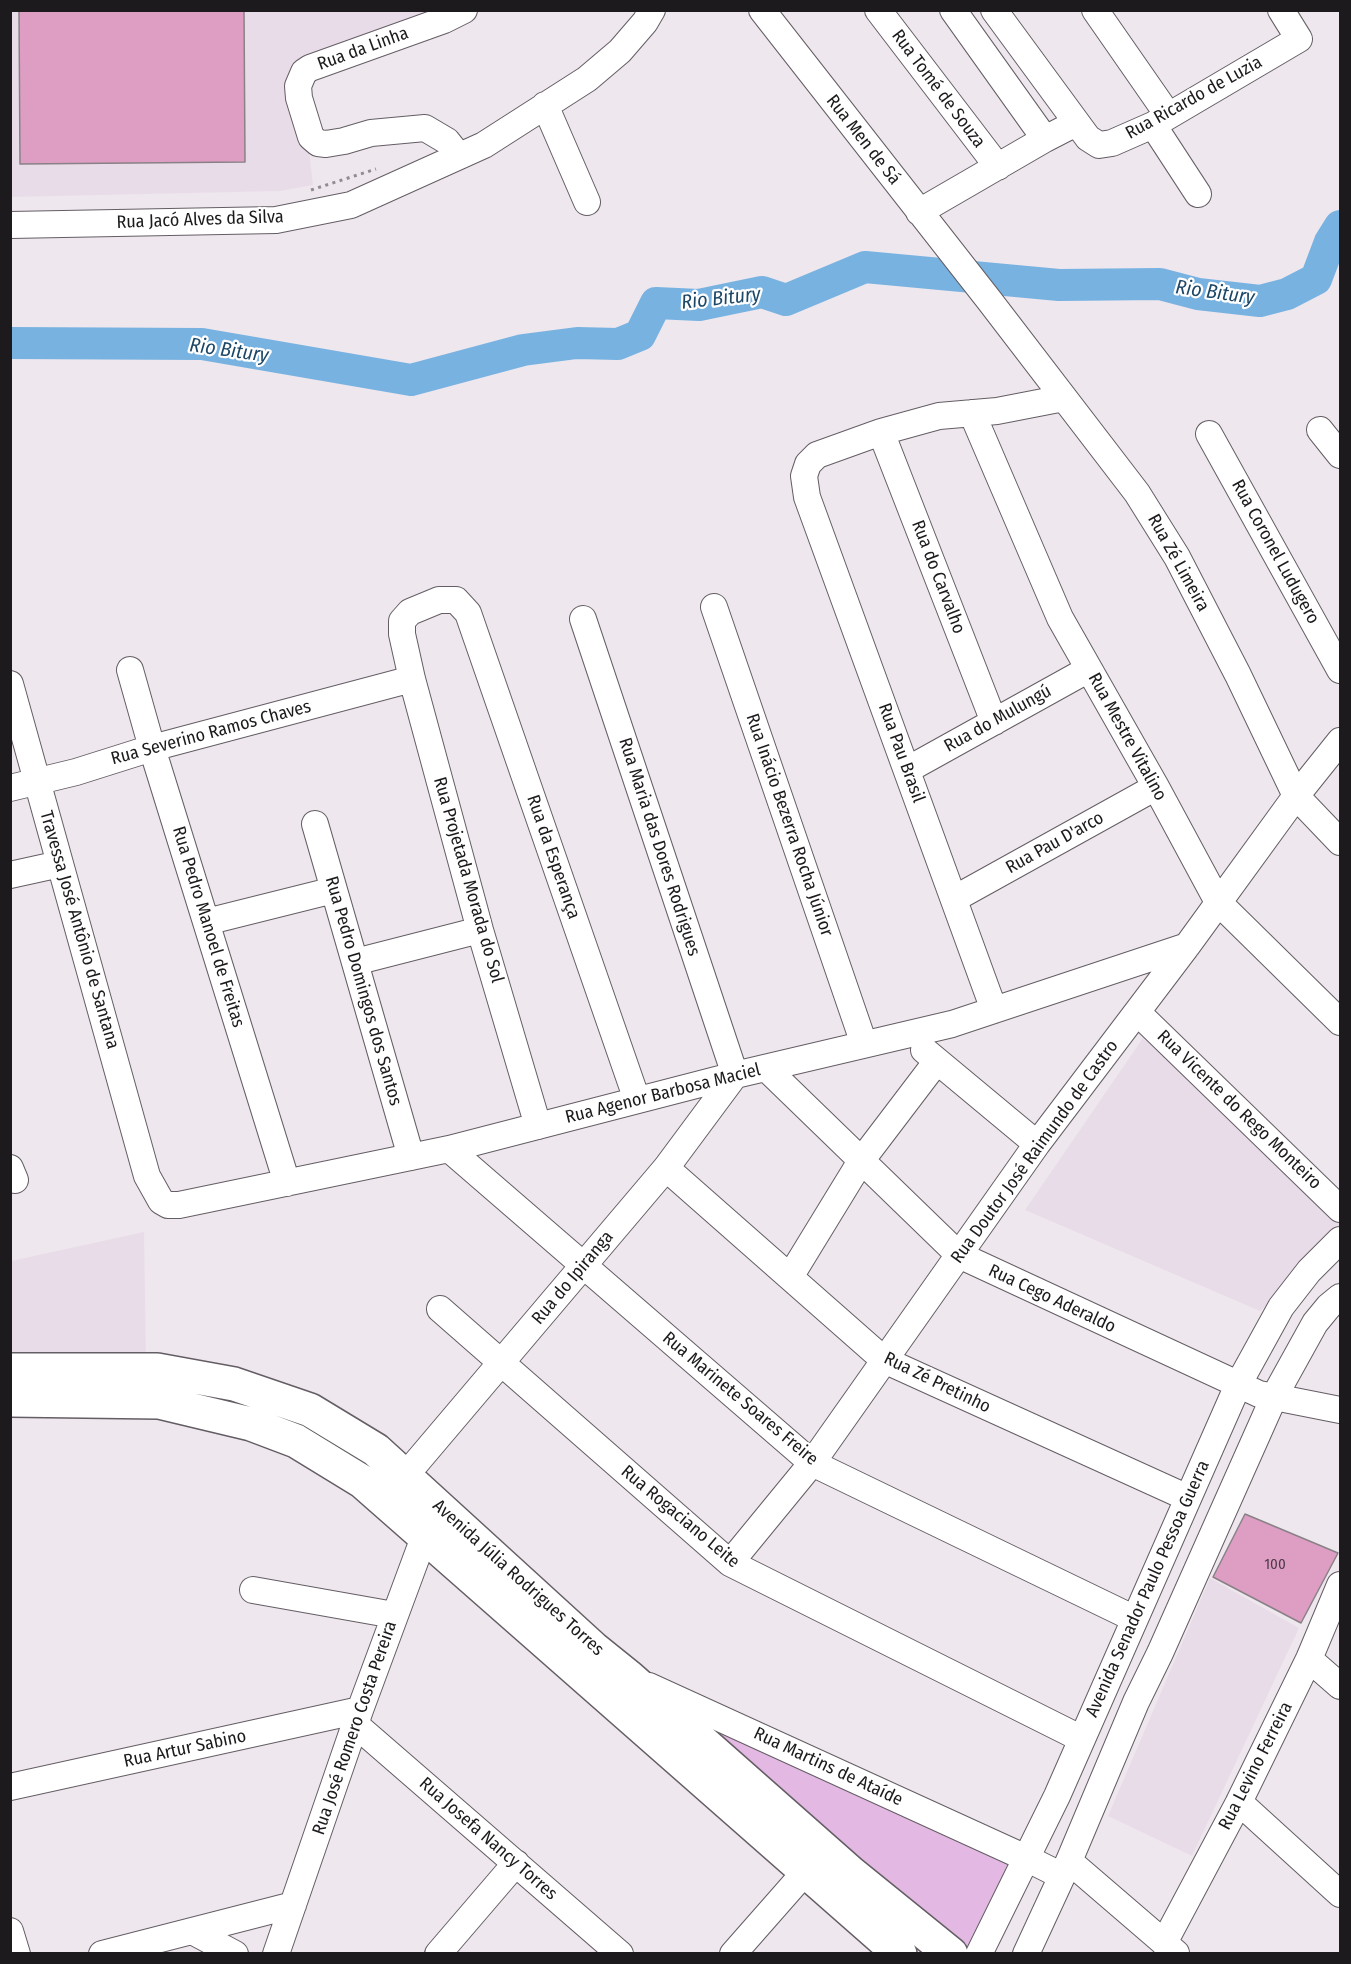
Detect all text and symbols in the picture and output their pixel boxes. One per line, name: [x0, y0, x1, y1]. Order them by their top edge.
street label: Rua da Linha: [315, 23, 411, 75]
street label: Rua Tomé de Souza: [887, 26, 989, 152]
street label: Rua Ricardo de Luzia: [1122, 52, 1266, 144]
street label: Rua Men de Sá: [821, 91, 905, 189]
street label: Rua Jacó Alves da Silva: [116, 206, 284, 234]
water label: Rio Bitury: [1174, 276, 1256, 310]
water label: Rio Bitury: [680, 283, 762, 315]
water label: Rio Bitury: [188, 334, 270, 368]
street label: Rua Coronel Ludugero: [1226, 476, 1324, 628]
street label: Rua Zé Limeira: [1142, 511, 1214, 615]
street label: Rua do Carvalho: [906, 517, 970, 637]
street label: Rua Mestre Vitalino: [1083, 669, 1171, 805]
street label: Rua do Mulungú: [941, 681, 1055, 757]
street label: Rua Severino Ramos Chaves: [109, 696, 313, 770]
street label: Rua Pau Brasil: [873, 700, 929, 806]
street label: Rua Inácio Bezerra Rocha Júnior: [741, 711, 837, 939]
street label: Rua Maria das Dores Rodrigues: [613, 735, 705, 959]
street label: Rua Projetada Morada do Sol: [428, 775, 508, 985]
street label: Rua da Esperança: [522, 792, 584, 922]
street label: Rua Pau D'arco: [1002, 807, 1108, 879]
street label: Travessa José Antônio de Santana: [35, 808, 123, 1052]
street label: Rua Pedro Manoel de Freitas: [167, 824, 249, 1030]
street label: Rua Pedro Domingos dos Santos: [320, 874, 406, 1108]
street label: Rua Vicente do Rego Monteiro: [1152, 1026, 1326, 1194]
street label: Rua Doutor José Raimundo de Castro: [947, 1036, 1123, 1268]
street label: Rua Agenor Barbosa Maciel: [563, 1059, 763, 1129]
street label: Rua do Ipiranga: [528, 1227, 618, 1329]
street label: Rua Cego Aderaldo: [985, 1260, 1119, 1338]
street label: Rua Marinete Soares Freire: [658, 1328, 822, 1470]
street label: Rua Zé Pretinho: [880, 1348, 994, 1418]
street label: Avenida Senador Paulo Pessoa Guerra: [1081, 1457, 1215, 1721]
street label: Rua Rogaciano Leite: [616, 1461, 744, 1573]
street label: Avenida Júlia Rodrigues Torres: [428, 1495, 608, 1661]
house number: 100: [1264, 1556, 1286, 1574]
street label: Rua José Romero Costa Pereira: [308, 1618, 402, 1838]
street label: Rua Levino Ferreira: [1214, 1698, 1298, 1834]
street label: Rua Martins de Ataíde: [750, 1723, 906, 1811]
street label: Rua Artur Sabino: [122, 1725, 248, 1773]
street label: Rua Josefa Nancy Torres: [414, 1773, 562, 1905]

